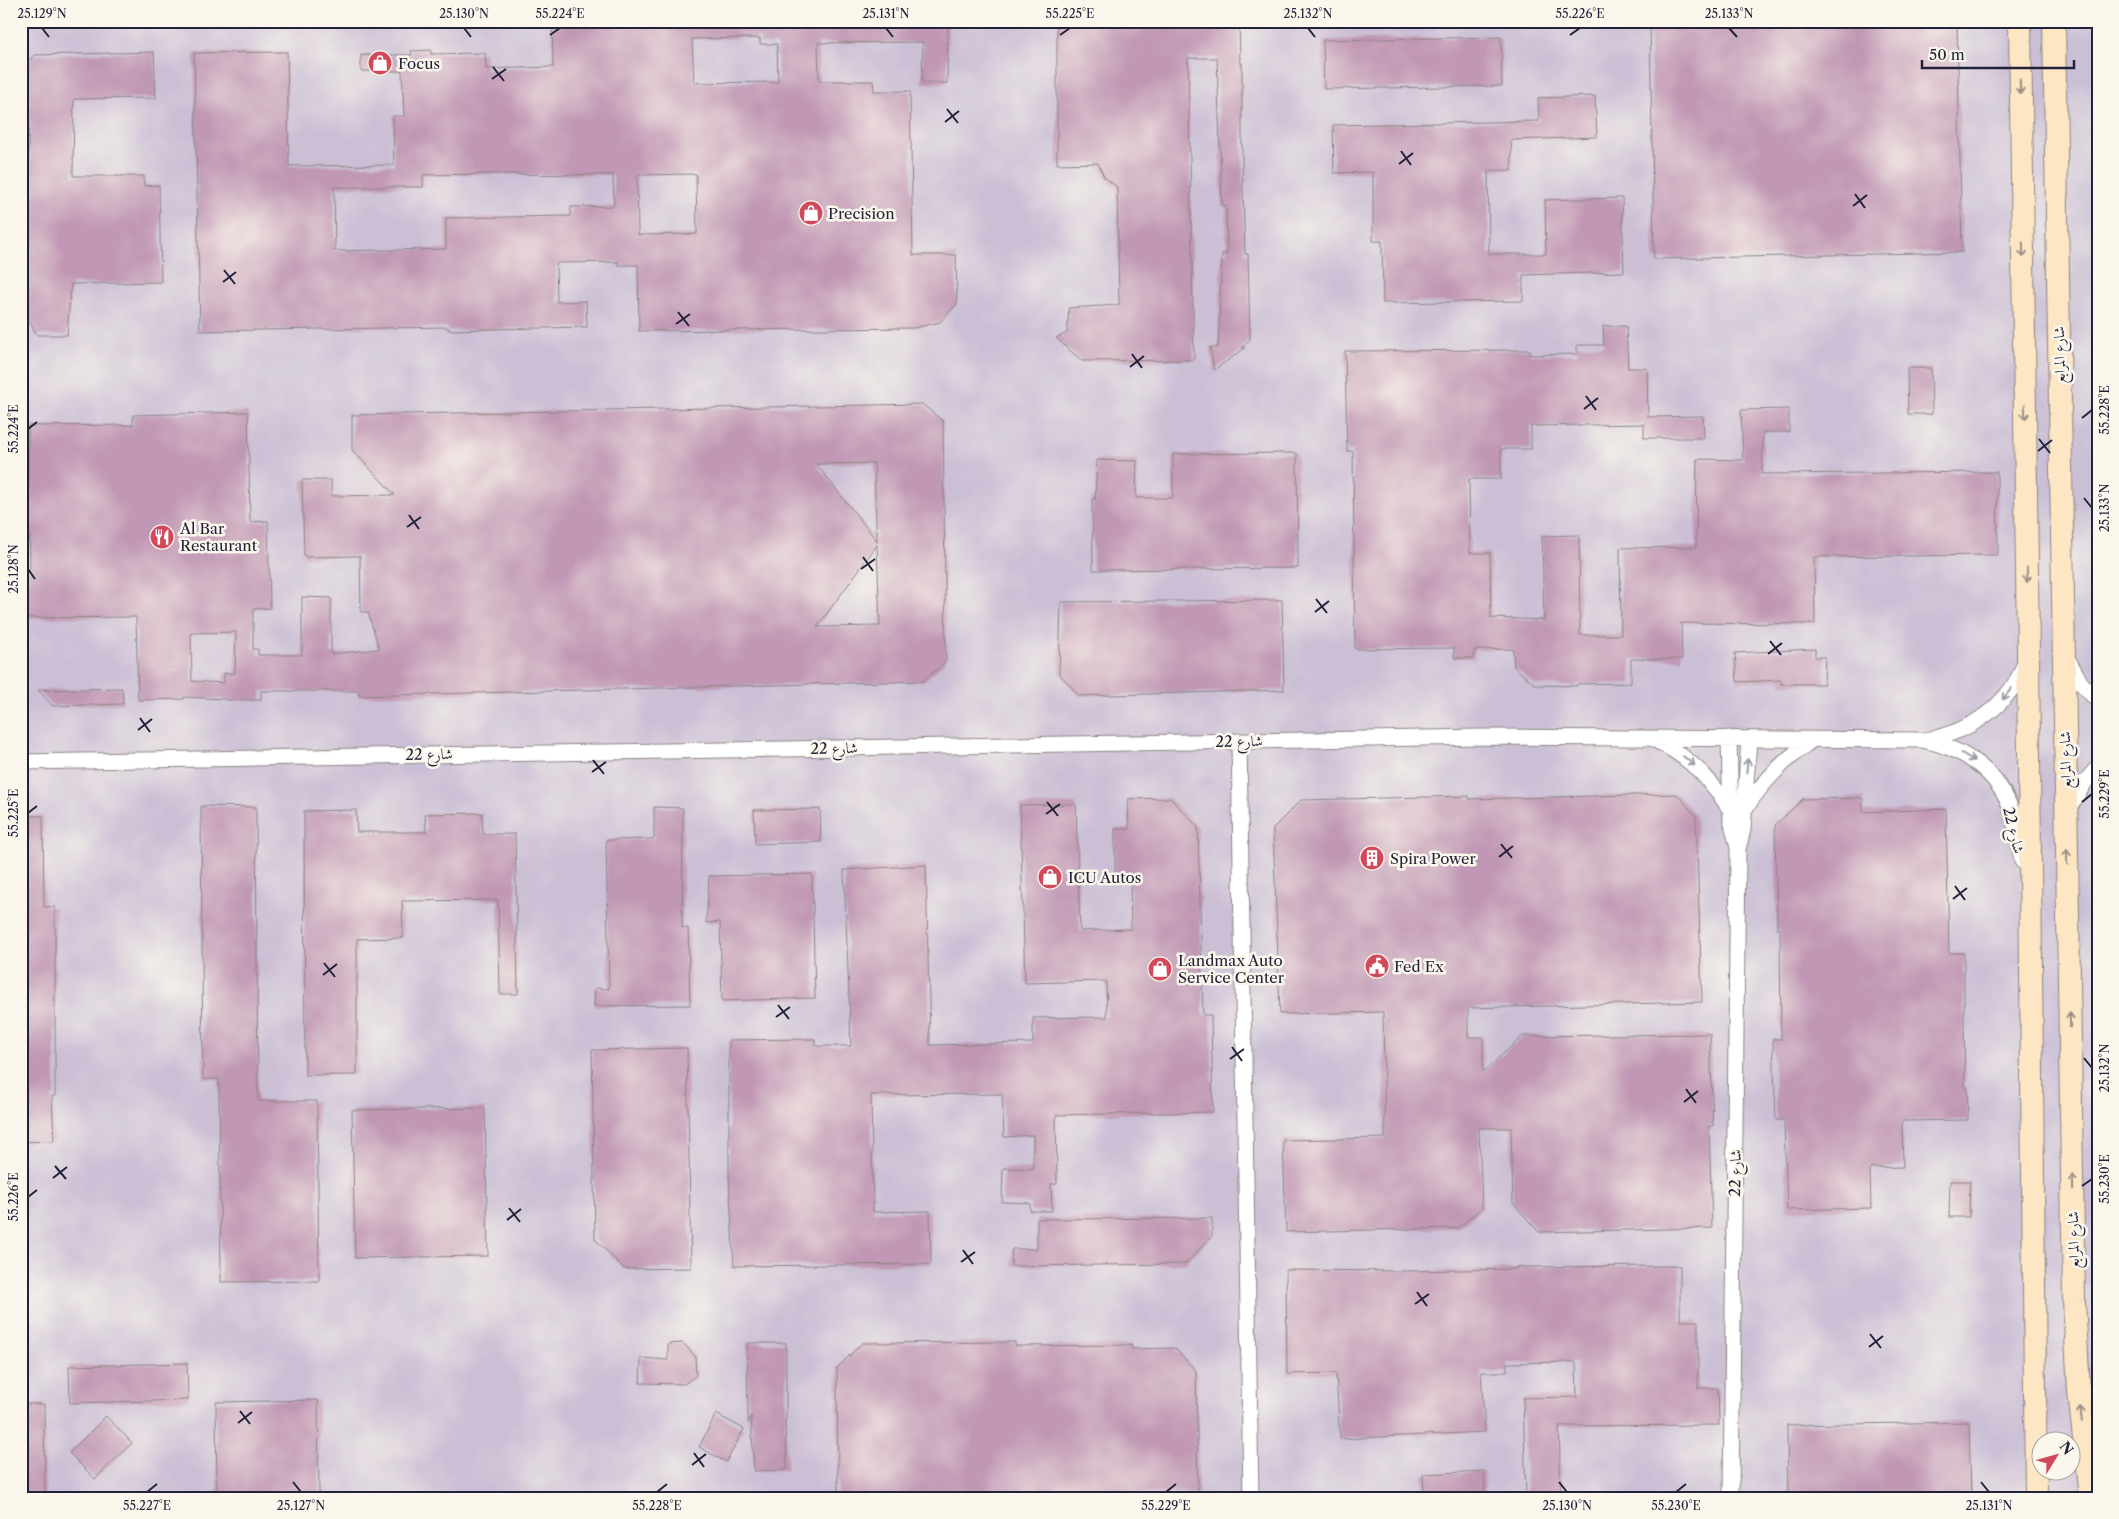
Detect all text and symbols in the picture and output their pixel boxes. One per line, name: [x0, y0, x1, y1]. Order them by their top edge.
text: 25.129°N: [17, 6, 67, 21]
text: 25.130°N: [439, 6, 489, 21]
text: 55.224°E: [535, 6, 585, 21]
text: 25.131°N: [862, 6, 910, 21]
text: 55.225°E: [1046, 6, 1094, 21]
text: 25.132°N: [1283, 6, 1333, 21]
text: 55.226°E: [1555, 6, 1605, 21]
text: 25.133°N: [1705, 6, 1753, 21]
scale bar: [1922, 38, 2074, 70]
text: 50 m: [1929, 45, 1965, 64]
shop icon: Focus: [367, 50, 393, 76]
place label: Focus: [398, 54, 440, 73]
one-way arrow: [2016, 79, 2025, 95]
shop icon: Precision: [798, 200, 824, 226]
place label: Precision: [828, 204, 895, 223]
one-way arrow: [2018, 242, 2028, 258]
street label: شارع المرابع: [2049, 326, 2074, 384]
text: 55.228°E: [2097, 385, 2112, 435]
text: 55.224°E: [6, 404, 21, 454]
one-way arrow: [2020, 404, 2030, 420]
text: 25.133°N: [2097, 484, 2112, 532]
place label: Al Bar Restaurant: [179, 519, 258, 555]
restaurant icon: Al Bar Restaurant: [149, 524, 175, 550]
text: 25.128°N: [6, 544, 21, 594]
one-way arrow: [2022, 566, 2032, 583]
one-way arrow: [2001, 687, 2012, 700]
street label: شارع 22: [1215, 731, 1263, 755]
street label: شارع المرابع: [2055, 731, 2080, 789]
street label: شارع 22: [810, 738, 858, 762]
street label: شارع 22: [405, 744, 453, 768]
one-way arrow: [1960, 752, 1974, 762]
one-way arrow: [1682, 755, 1695, 766]
one-way arrow: [1743, 758, 1752, 774]
text: 55.229°E: [2097, 769, 2112, 819]
text: 55.225°E: [6, 789, 21, 837]
street label: شارع 22: [1995, 805, 2029, 856]
building icon: Spira Power: [1359, 845, 1385, 871]
place label: Spira Power: [1390, 849, 1476, 868]
one-way arrow: [2062, 850, 2072, 866]
shop icon: ICU Autos: [1037, 864, 1063, 890]
place label: ICU Autos: [1068, 868, 1141, 887]
place label: Landmax Auto Service Center: [1178, 951, 1285, 987]
public building icon: Fed Ex: [1364, 953, 1390, 979]
shop icon: Landmax Auto Service Center: [1147, 956, 1173, 982]
place label: Fed Ex: [1394, 957, 1444, 976]
one-way arrow: [2065, 1012, 2075, 1028]
text: 25.132°N: [2097, 1043, 2112, 1093]
street label: شارع 22: [1725, 1149, 1749, 1197]
text: 55.230°E: [2097, 1154, 2112, 1204]
text: 55.226°E: [6, 1172, 21, 1222]
one-way arrow: [2068, 1174, 2077, 1190]
street label: شارع المرابع: [2063, 1211, 2088, 1269]
one-way arrow: [2076, 1407, 2086, 1423]
north arrow: [2032, 1432, 2082, 1482]
text: N: [2056, 1438, 2077, 1458]
text: 55.227°E: [123, 1498, 171, 1513]
text: 25.127°N: [277, 1498, 325, 1513]
text: 55.228°E: [632, 1498, 682, 1513]
text: 55.229°E: [1141, 1498, 1191, 1513]
text: 25.130°N: [1542, 1498, 1592, 1513]
text: 55.230°E: [1651, 1498, 1701, 1513]
text: 25.131°N: [1965, 1498, 2013, 1513]

